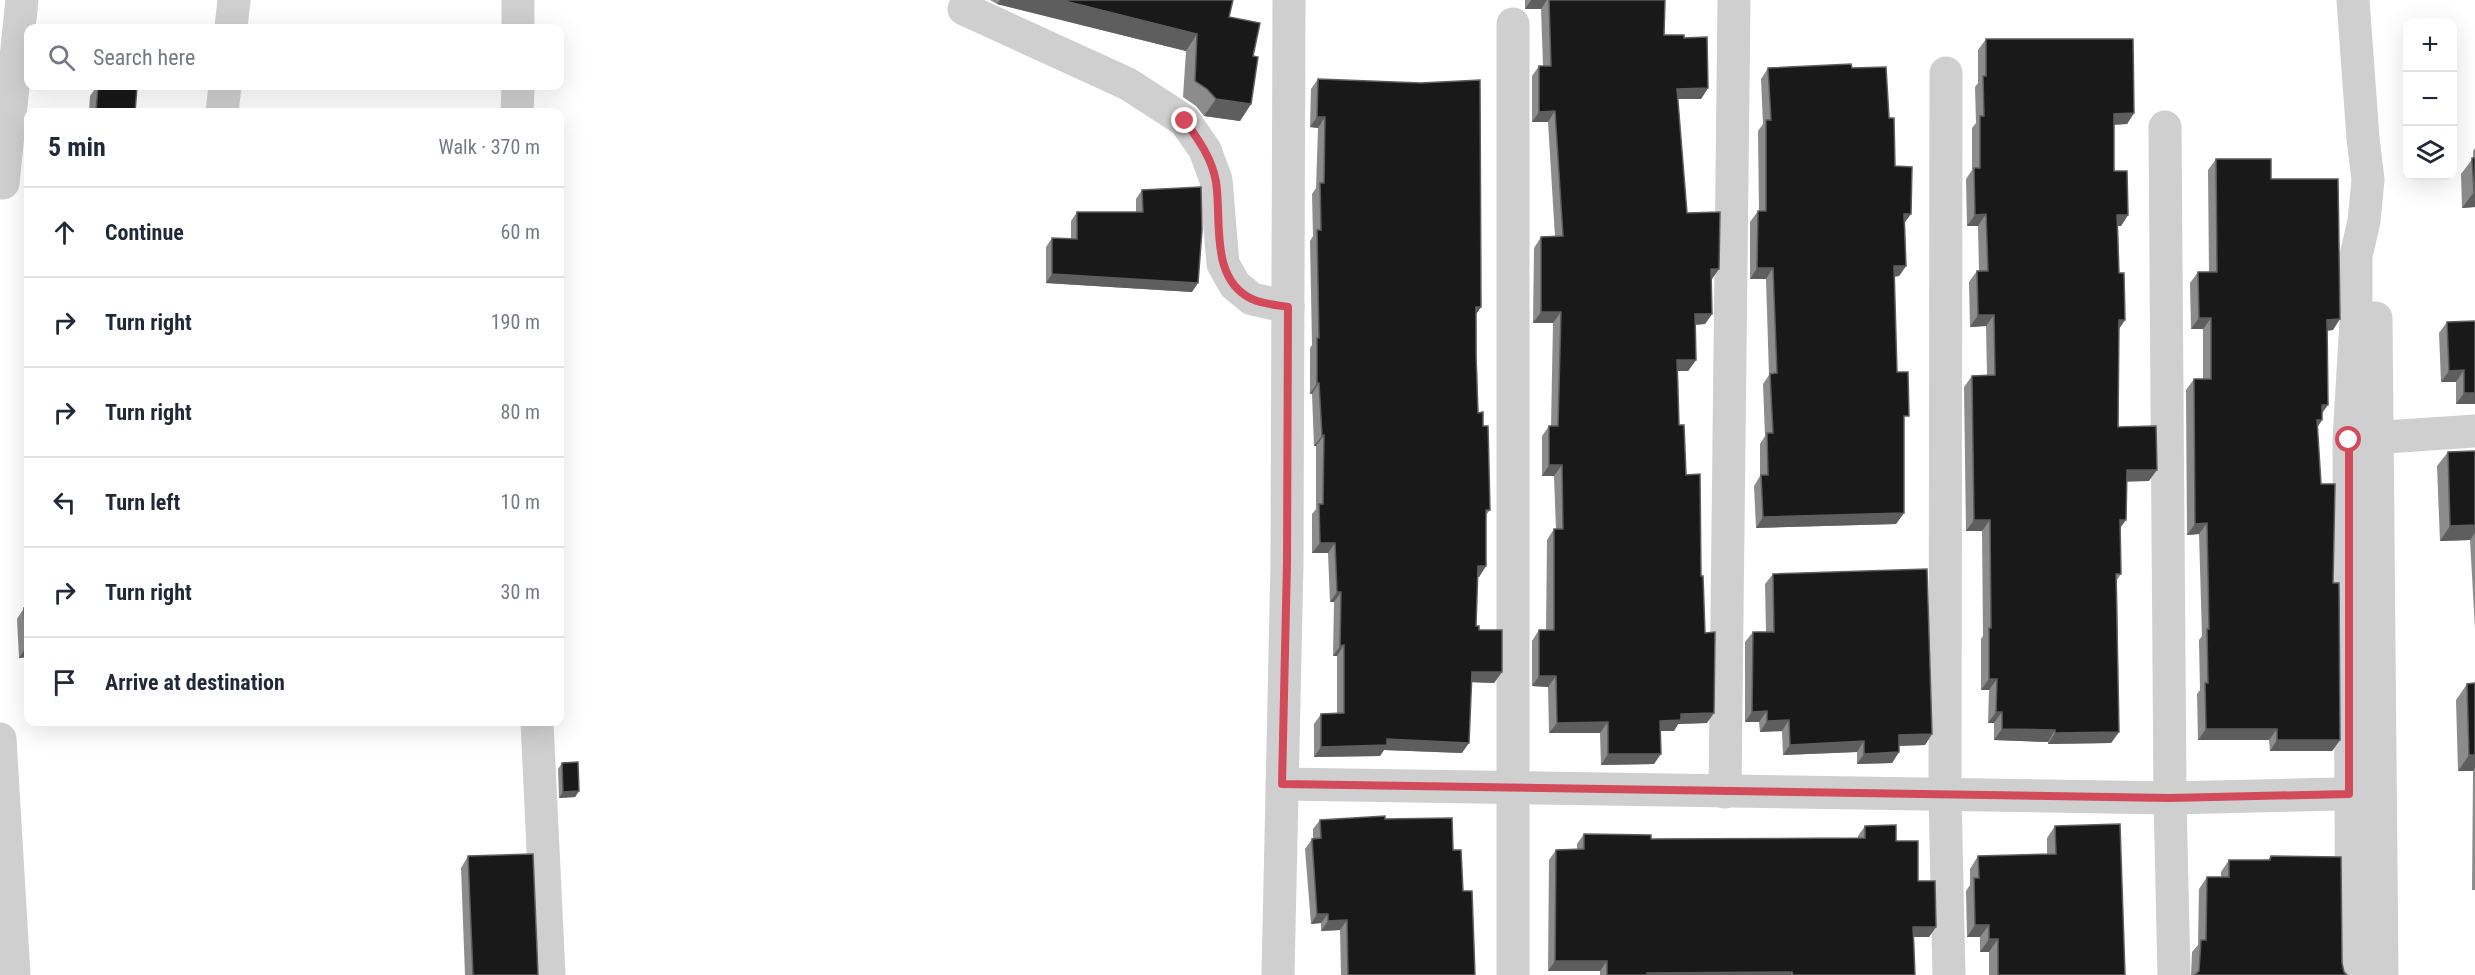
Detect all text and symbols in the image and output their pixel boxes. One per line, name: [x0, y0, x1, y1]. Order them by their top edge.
map controls: [2403, 18, 2457, 180]
button: +: [2403, 18, 2457, 72]
search box: [24, 24, 564, 90]
icon: search: [45, 41, 78, 74]
text: Search here: [93, 45, 195, 70]
button: −: [2403, 72, 2457, 126]
route end: [1171, 107, 1197, 133]
button: layers: [2403, 126, 2457, 180]
text: 5 min: [48, 132, 106, 162]
text: Walk · 370 m: [439, 135, 540, 159]
icon: ahead: [48, 216, 81, 249]
text: Continue: [105, 220, 184, 245]
text: 60 m: [501, 220, 540, 244]
icon: right: [48, 306, 81, 339]
text: Turn right: [105, 310, 192, 335]
text: 190 m: [491, 310, 540, 334]
icon: right: [48, 396, 81, 429]
text: Turn right: [105, 400, 192, 425]
text: 80 m: [501, 400, 540, 424]
route start: [2335, 426, 2361, 452]
icon: left: [48, 486, 81, 519]
text: Turn left: [105, 490, 180, 515]
text: 10 m: [501, 490, 540, 514]
icon: right: [48, 576, 81, 609]
text: Turn right: [105, 580, 192, 605]
text: 30 m: [501, 580, 540, 604]
icon: arrive: [48, 666, 81, 699]
text: Arrive at destination: [105, 670, 285, 695]

